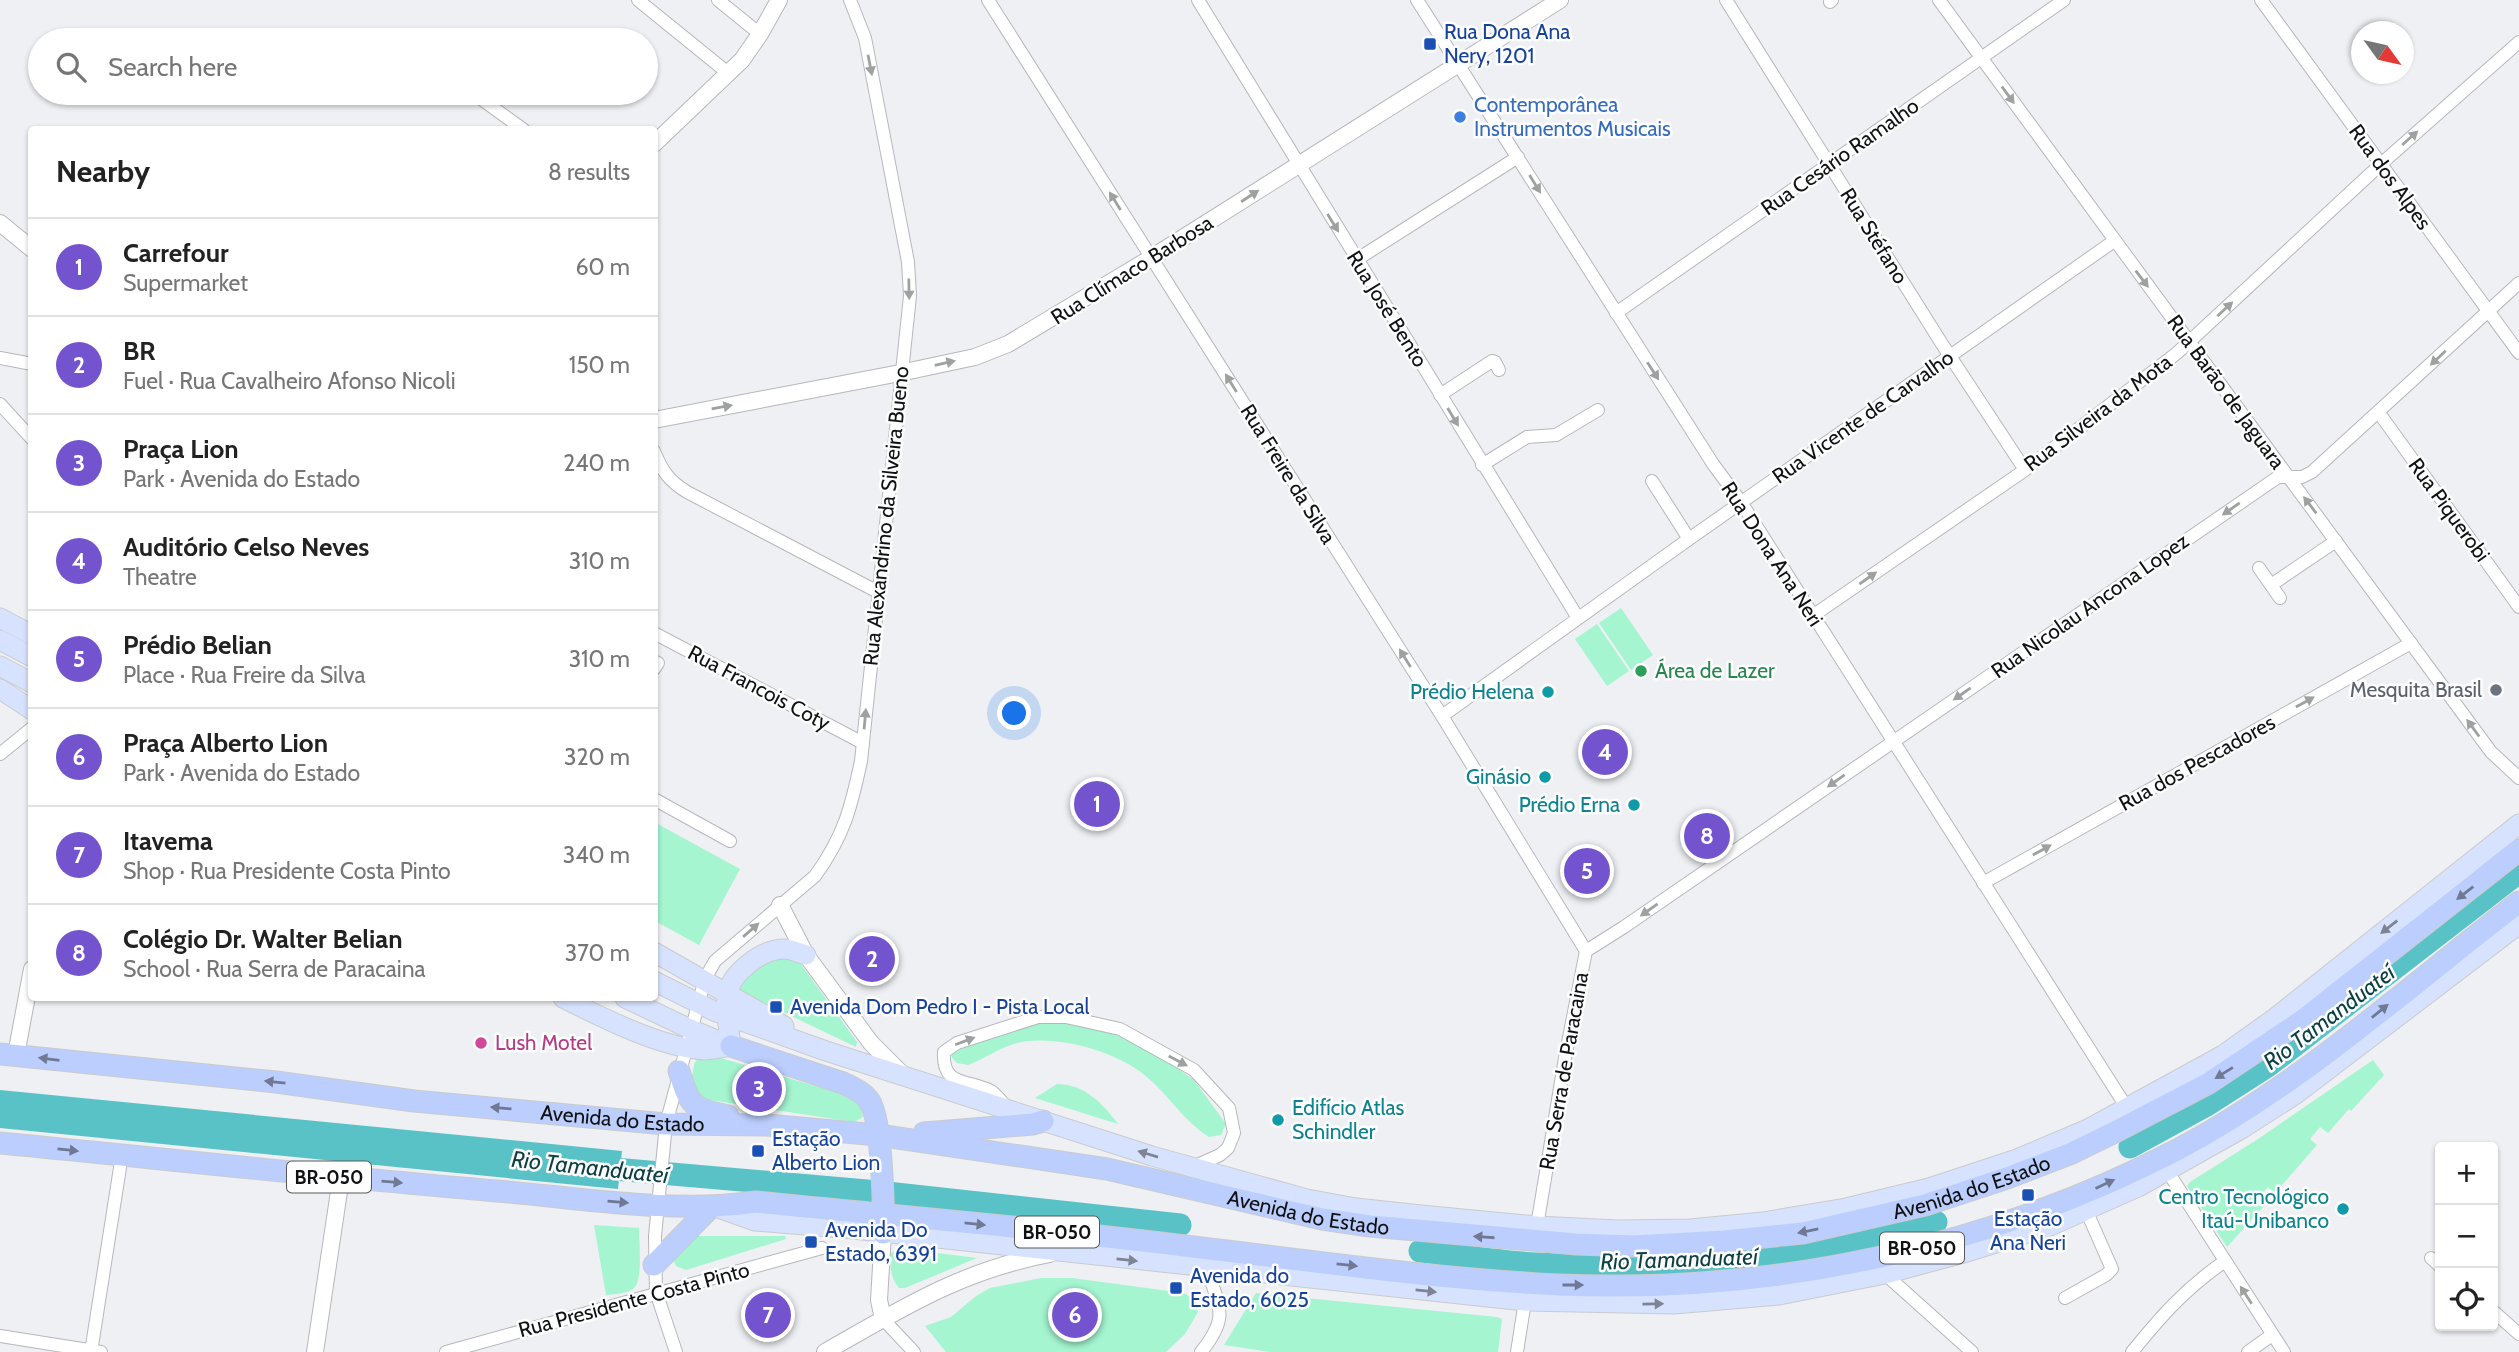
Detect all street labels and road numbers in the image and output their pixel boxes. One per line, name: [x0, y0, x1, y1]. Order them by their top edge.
street label: Rua Cesário Ramalho: [1756, 93, 1923, 220]
street label: Rua dos Alpes: [2344, 119, 2437, 234]
street label: Rua Stéfano: [1835, 183, 1914, 288]
street label: Rua Clímaco Barbosa: [1046, 210, 1217, 329]
street label: Rua José Bento: [1342, 246, 1433, 372]
street label: Rua Barão de Jaguara: [2162, 310, 2291, 474]
street label: Rua Vicente de Carvalho: [1767, 345, 1958, 489]
street label: Rua Silveira da Mota: [2019, 349, 2176, 476]
street label: Rua Alexandrino da Silveira Bueno: [857, 365, 914, 667]
street label: Rua Freire da Silva: [1235, 399, 1341, 548]
street label: Rua Piquerobi: [2403, 453, 2495, 566]
street label: Rua Dona Ana Neri: [1716, 477, 1828, 631]
street label: Rua Nicolau Ancona Lopez: [1986, 528, 2193, 683]
street label: Rua Francois Coty: [684, 640, 835, 736]
street label: Rua dos Pescadores: [2114, 709, 2279, 816]
street label: Rua Serra de Paracaina: [1534, 970, 1593, 1172]
street label: Avenida do Estado: [539, 1100, 705, 1136]
street label: Avenida do Estado: [1890, 1150, 2054, 1224]
road number: BR-050: [287, 1162, 371, 1192]
street label: Avenida do Estado: [1225, 1184, 1390, 1240]
road number: BR-050: [1015, 1216, 1099, 1248]
road number: BR-050: [1880, 1232, 1964, 1264]
street label: Rua Presidente Costa Pinto: [516, 1257, 752, 1342]

